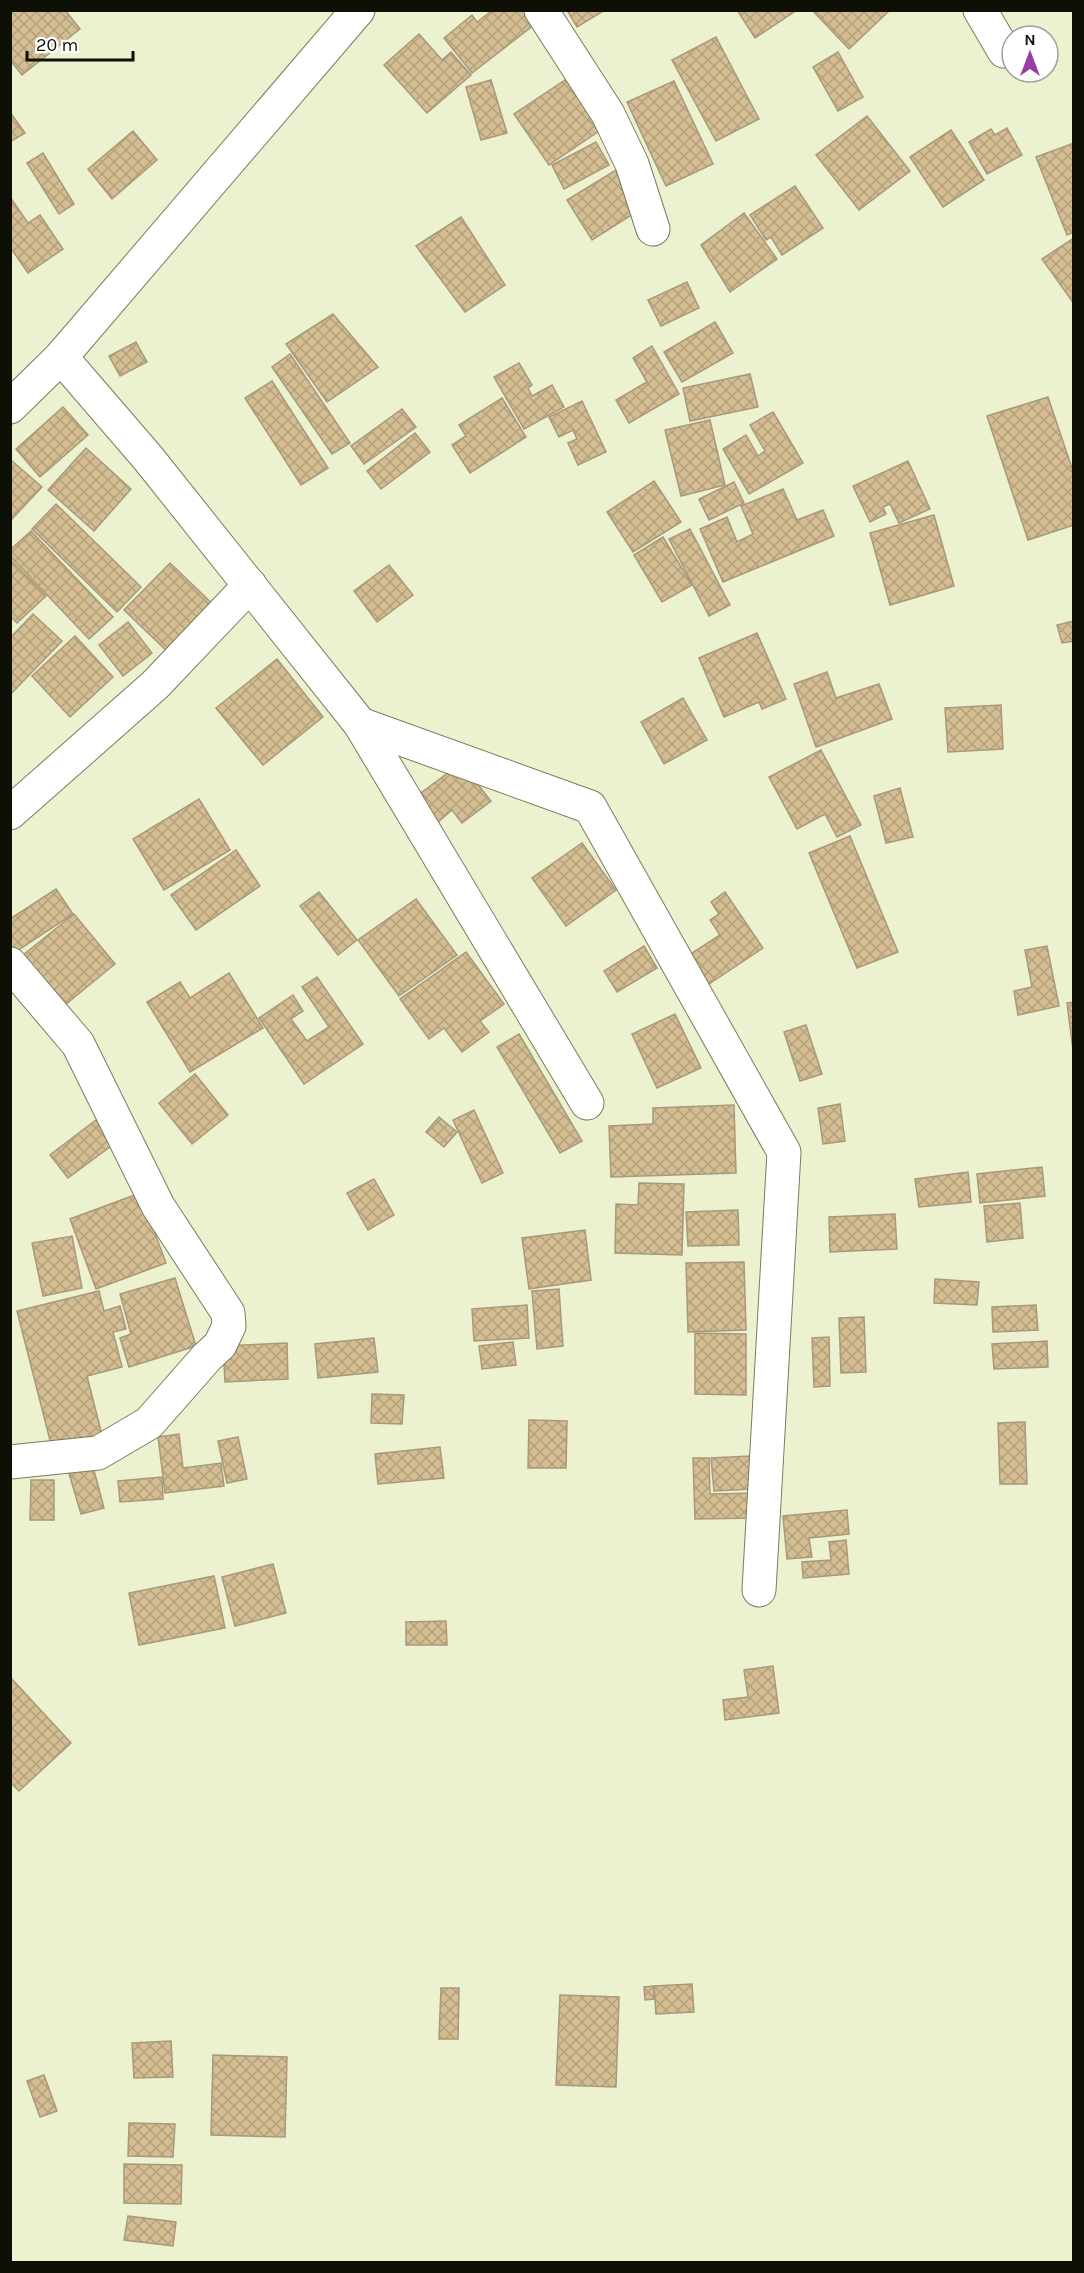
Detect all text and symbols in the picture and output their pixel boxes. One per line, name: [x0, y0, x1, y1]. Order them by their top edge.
scale bar: [27, 24, 134, 62]
north arrow: [1000, 24, 1060, 84]
text: N: [1024, 30, 1036, 49]
text: 20 m: [36, 34, 78, 56]

